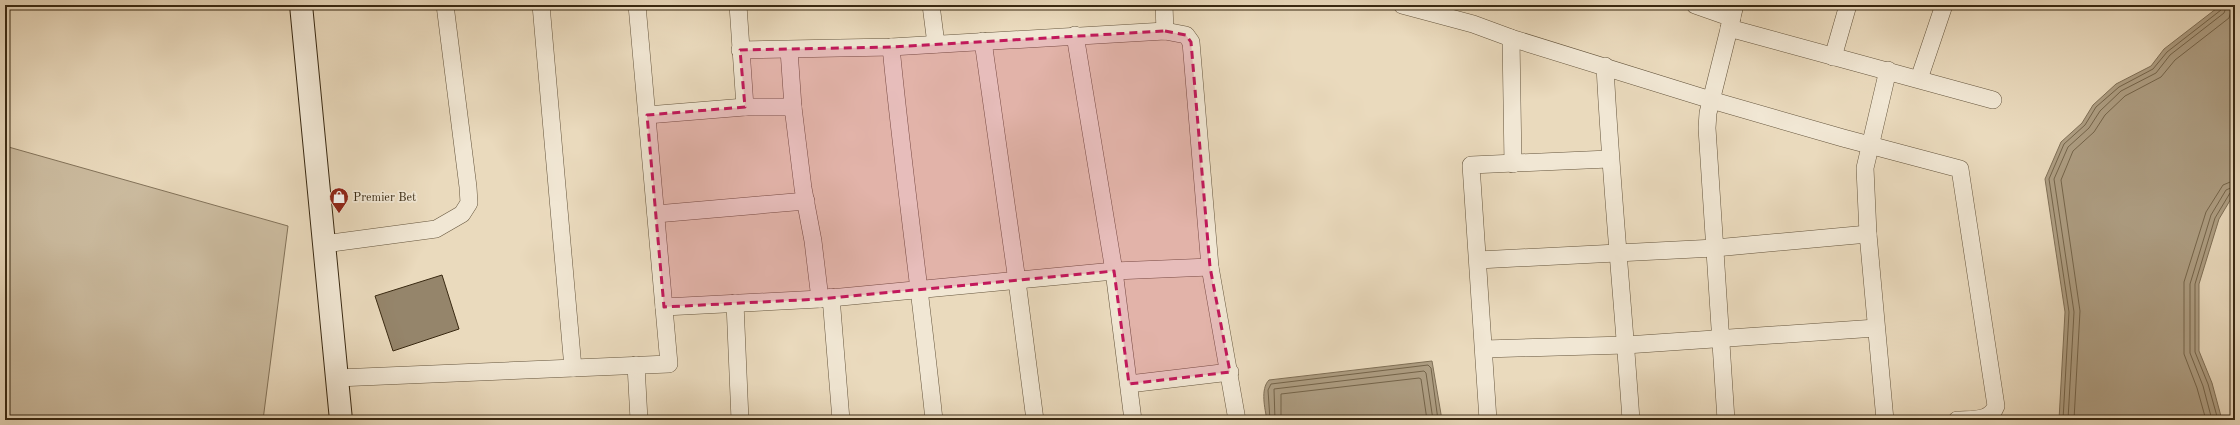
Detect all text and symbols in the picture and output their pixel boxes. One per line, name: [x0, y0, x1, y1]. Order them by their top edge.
shop icon: Premier Bet: [328, 186, 350, 214]
place label: Premier Bet: [353, 192, 416, 204]

